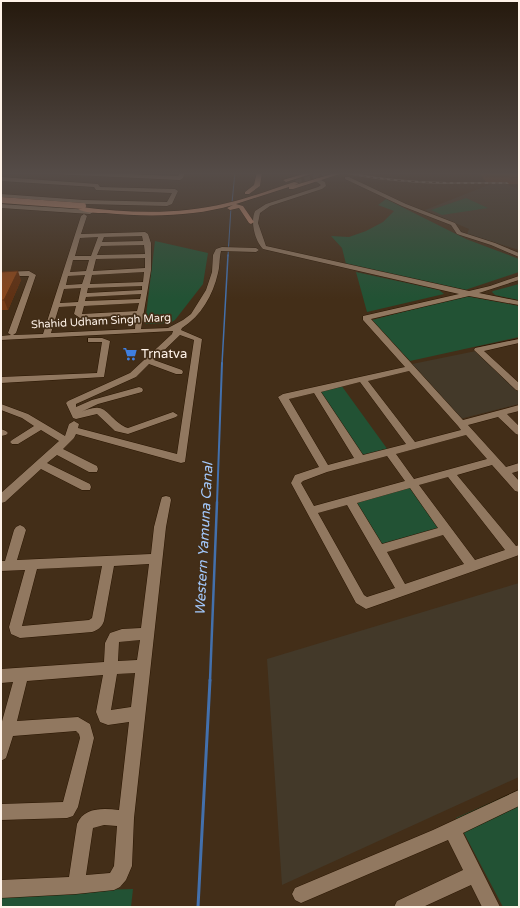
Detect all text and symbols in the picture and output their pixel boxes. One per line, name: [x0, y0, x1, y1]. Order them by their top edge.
street label: Shahid Udham Singh Marg: [31, 311, 171, 331]
supermarket icon: Trnatva: [122, 346, 138, 362]
place label: Trnatva: [141, 346, 187, 362]
water label: Western Yamuna Canal: [191, 460, 217, 616]

